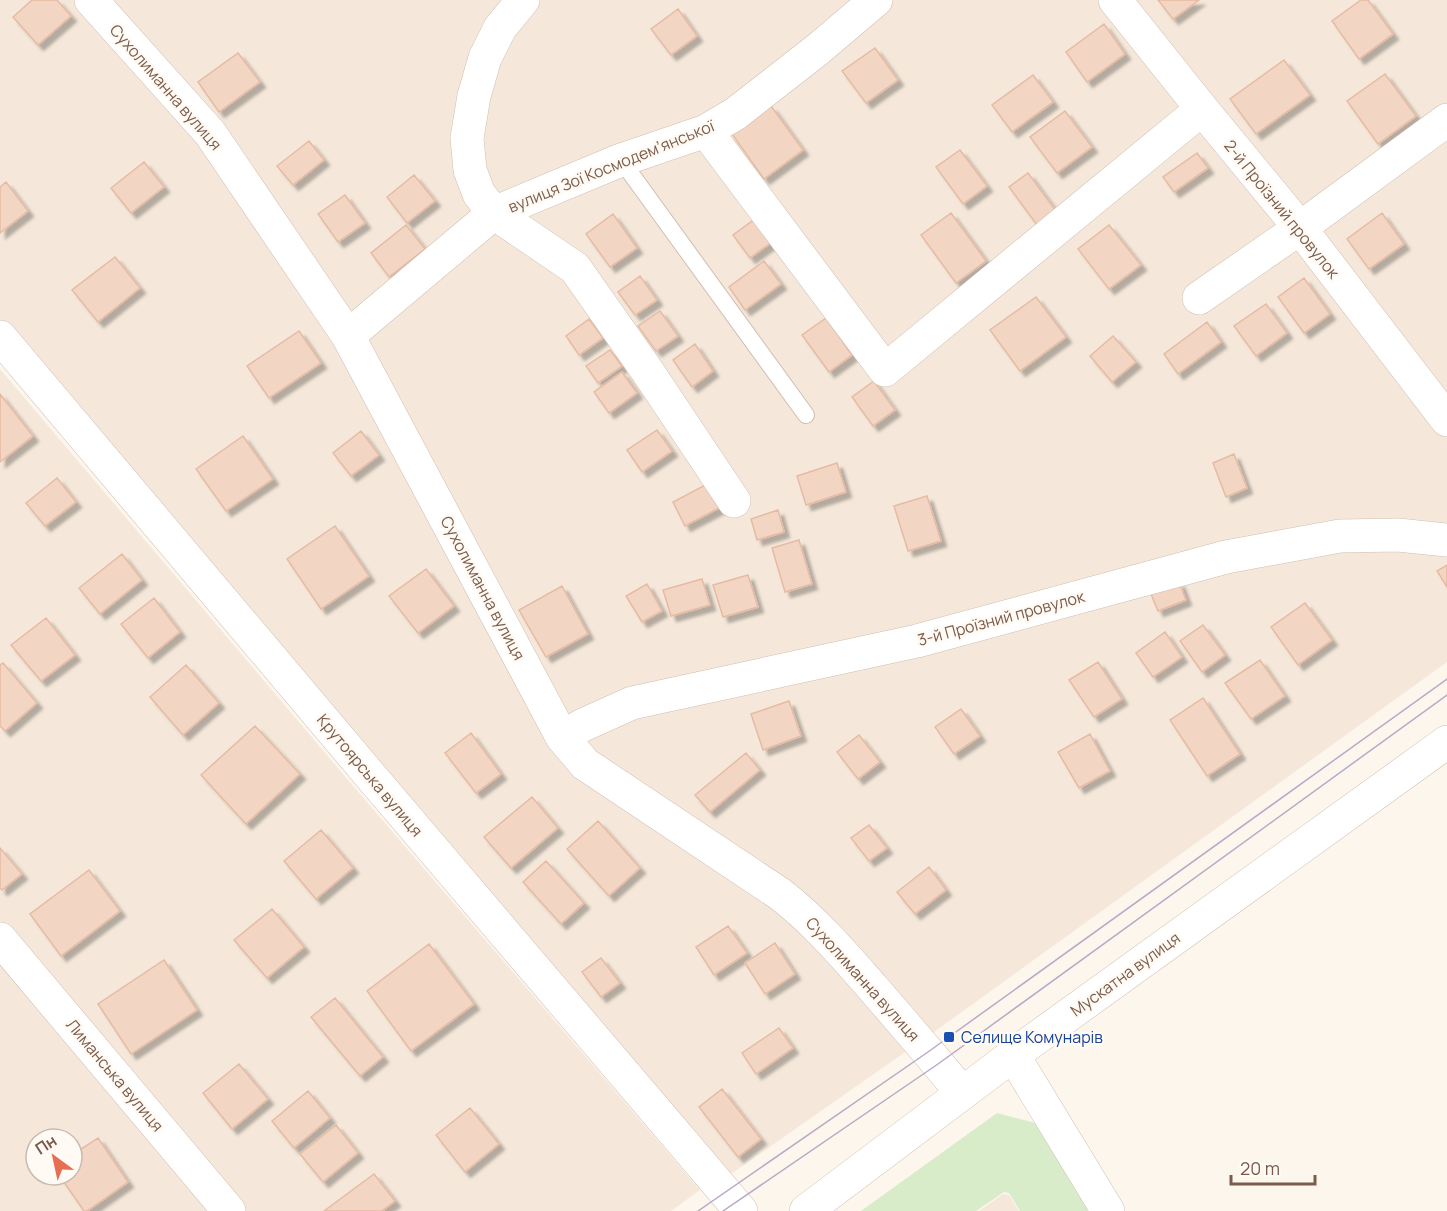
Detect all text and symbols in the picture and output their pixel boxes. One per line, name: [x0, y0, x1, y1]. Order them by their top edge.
street label: Сухолиманна вулиця: [105, 19, 227, 155]
street label: вулиця Зої Космодемʼянської: [505, 114, 719, 218]
street label: 2-й Проїзний провулок: [1219, 135, 1345, 284]
street label: Сухолиманна вулиця: [436, 512, 530, 664]
street label: 3-й Проїзний провулок: [915, 585, 1088, 651]
street label: Крутоярська вулиця: [312, 709, 428, 841]
street label: Сухолиманна вулиця: [801, 912, 925, 1046]
street label: Мускатна вулиця: [1066, 927, 1184, 1021]
street label: Лиманська вулиця: [61, 1014, 169, 1136]
place label: Селище Комунарів: [961, 1026, 1103, 1048]
marker: Селище Комунарів: [942, 1030, 956, 1044]
north arrow: [24, 1127, 84, 1187]
text: Пн: [31, 1129, 61, 1160]
scale bar: [1231, 1148, 1315, 1186]
text: 20 m: [1240, 1156, 1280, 1180]

